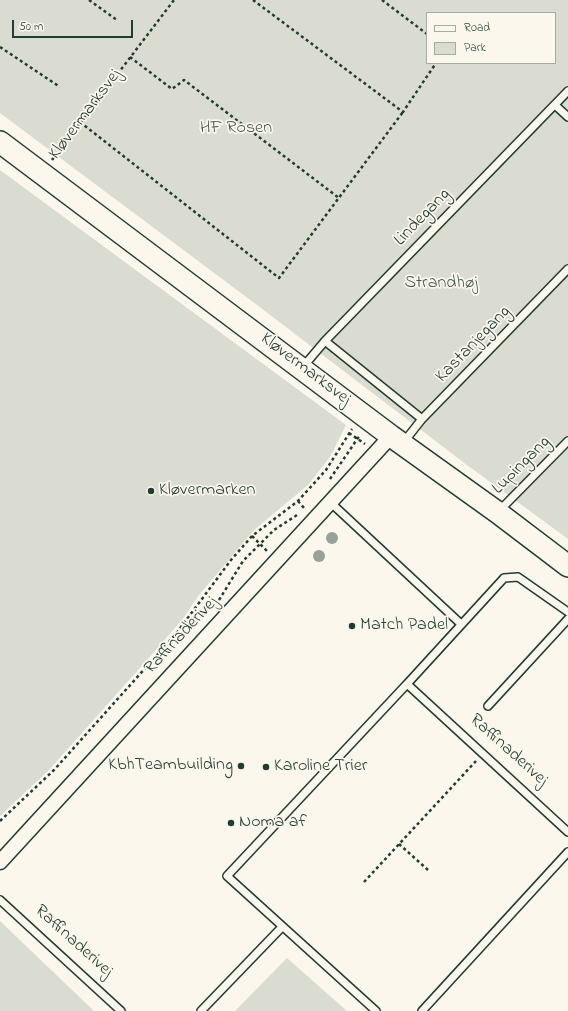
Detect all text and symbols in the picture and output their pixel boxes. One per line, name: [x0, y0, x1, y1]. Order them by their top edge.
scale bar: [14, 12, 135, 38]
legend: [426, 12, 556, 64]
text: 50 m: [19, 18, 43, 36]
text: Road: [464, 19, 490, 37]
text: Park: [464, 39, 486, 57]
street label: Kløvermarksvej: [45, 65, 127, 165]
park label: HF Rosen: [200, 118, 272, 140]
street label: Lindegang: [390, 185, 456, 251]
park label: Strandhøj: [404, 273, 478, 295]
street label: Kastanjegang: [432, 302, 516, 388]
street label: Kløvermarksvej: [255, 329, 355, 411]
street label: Lupingang: [488, 432, 556, 500]
place label: Kløvermarken: [159, 480, 255, 502]
marker: Kløvermarken: [146, 486, 156, 496]
street label: Raffinaderivej: [141, 593, 223, 679]
place label: Match Padel: [360, 615, 448, 637]
marker: Match Padel: [347, 621, 357, 631]
street label: Raffinaderivej: [464, 710, 552, 792]
place label: KbhTeambuilding: [108, 755, 233, 777]
place label: Karoline Trier: [274, 756, 367, 778]
marker: KbhTeambuilding: [236, 761, 246, 771]
marker: Karoline Trier: [261, 762, 271, 772]
place label: Noma af: [239, 812, 307, 834]
marker: Noma af: [226, 818, 236, 828]
street label: Raffinaderivej: [29, 901, 117, 983]

